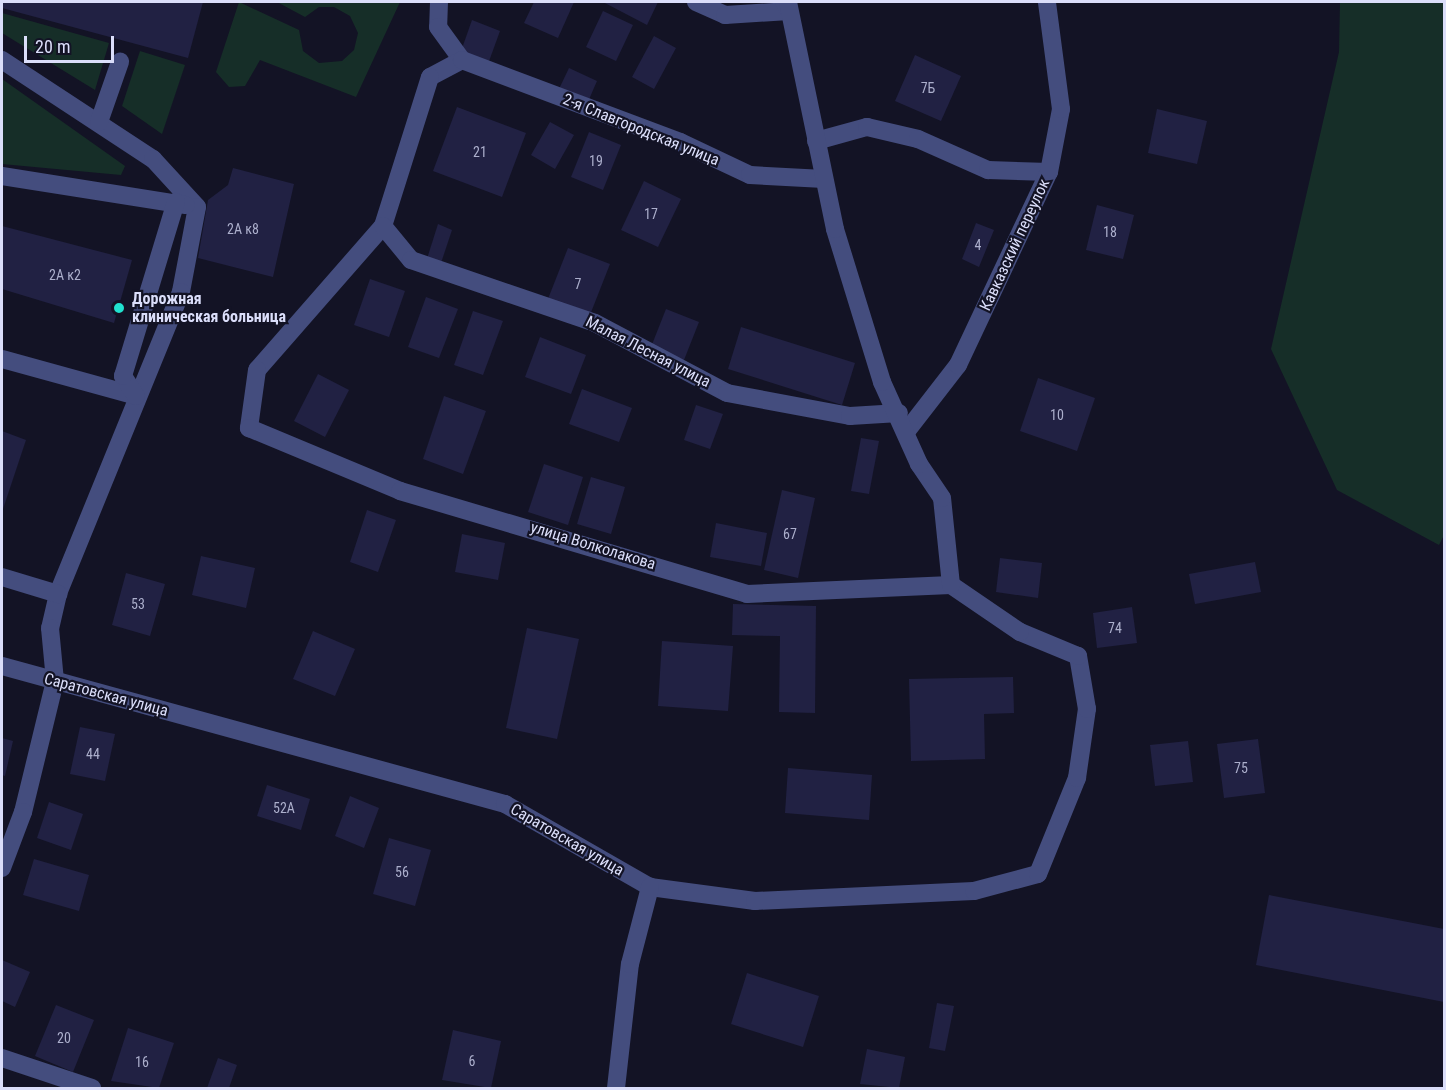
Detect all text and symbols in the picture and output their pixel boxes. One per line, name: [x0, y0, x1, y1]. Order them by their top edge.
scale bar: [27, 24, 117, 62]
text: 20 m: [35, 36, 70, 57]
house number: 7Б: [921, 80, 935, 96]
street label: 2-я Славгородская улица: [560, 90, 722, 170]
house number: 21: [473, 144, 487, 160]
house number: 19: [589, 153, 603, 169]
street label: Кавказский переулок: [976, 176, 1054, 314]
house number: 17: [644, 206, 658, 222]
house number: 2А к8: [227, 221, 259, 237]
house number: 18: [1103, 224, 1117, 240]
house number: 4: [975, 237, 981, 253]
house number: 2А к2: [49, 267, 81, 283]
house number: 7: [575, 276, 581, 292]
place label: Дорожная клиническая больница: [132, 289, 286, 327]
marker: Дорожная клиническая больница: [110, 299, 128, 317]
street label: Малая Лесная улица: [582, 312, 714, 392]
house number: 10: [1050, 407, 1064, 423]
street label: улица Волколакова: [528, 518, 658, 574]
house number: 67: [783, 526, 797, 542]
house number: 53: [131, 596, 145, 612]
house number: 74: [1108, 620, 1122, 636]
street label: Саратовская улица: [42, 669, 170, 721]
house number: 44: [86, 746, 100, 762]
house number: 75: [1234, 760, 1248, 776]
house number: 52А: [273, 800, 295, 816]
street label: Саратовская улица: [507, 800, 627, 880]
house number: 56: [395, 864, 409, 880]
house number: 20: [57, 1030, 71, 1046]
house number: 6: [469, 1053, 475, 1069]
house number: 16: [135, 1054, 149, 1070]

